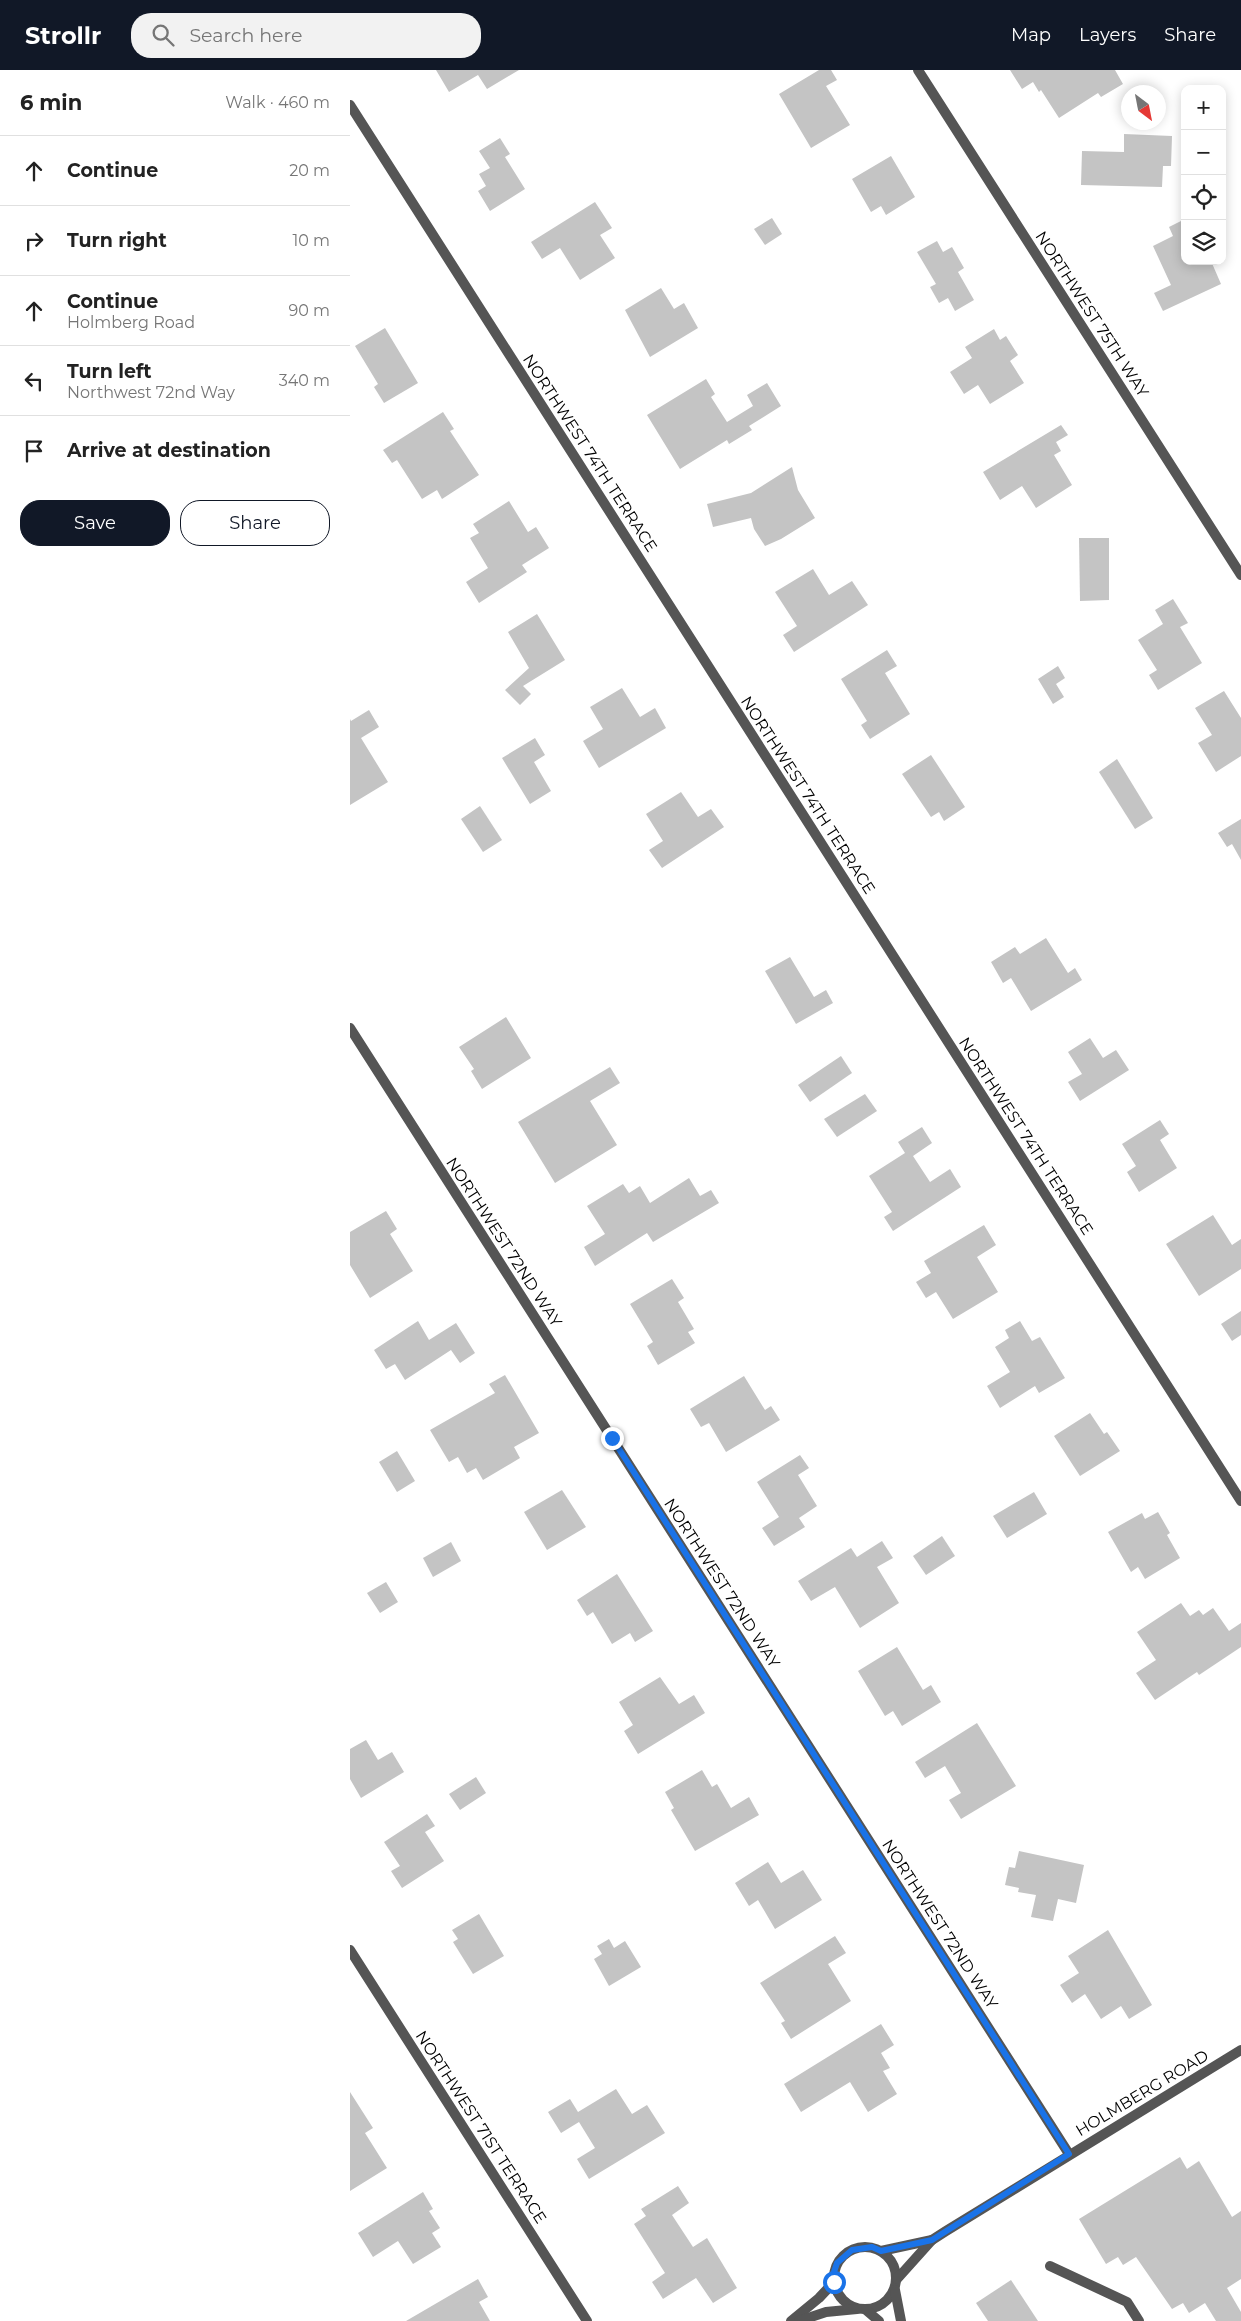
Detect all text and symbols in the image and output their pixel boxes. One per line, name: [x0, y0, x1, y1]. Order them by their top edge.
search box: [131, 13, 481, 58]
text: Strollr: [25, 21, 101, 50]
icon: search: [149, 21, 177, 49]
text: Search here: [189, 24, 302, 47]
text: Map: [1011, 24, 1051, 46]
text: Layers: [1079, 24, 1136, 46]
text: Share: [1164, 24, 1216, 46]
north arrow: [1121, 85, 1166, 130]
map controls: [1181, 85, 1226, 265]
button: +: [1181, 85, 1226, 130]
text: 6 min: [20, 90, 82, 115]
text: Walk · 460 m: [225, 93, 330, 112]
button: −: [1181, 130, 1226, 175]
icon: ahead: [20, 157, 48, 185]
text: Continue: [67, 159, 158, 182]
text: 20 m: [289, 161, 330, 180]
button: locate: [1181, 175, 1226, 220]
button: layers: [1181, 220, 1226, 265]
icon: right: [20, 227, 48, 255]
street label: NORTHWEST 75TH WAY: [1031, 228, 1153, 401]
text: Turn right: [67, 229, 167, 252]
text: 10 m: [292, 231, 330, 250]
text: Continue: [67, 290, 158, 313]
icon: ahead: [20, 297, 48, 325]
text: 90 m: [288, 301, 330, 320]
text: Holmberg Road: [67, 313, 195, 332]
street label: NORTHWEST 74TH TERRACE: [519, 351, 661, 555]
text: Turn left: [67, 360, 152, 383]
icon: left: [20, 367, 48, 395]
text: 340 m: [279, 371, 330, 390]
text: Northwest 72nd Way: [67, 383, 235, 402]
icon: arrive: [20, 437, 48, 465]
text: Arrive at destination: [67, 439, 271, 462]
button: Save: [20, 500, 170, 546]
button: Share: [180, 500, 330, 546]
street label: NORTHWEST 74TH TERRACE: [737, 693, 879, 897]
street label: NORTHWEST 74TH TERRACE: [955, 1034, 1097, 1238]
street label: NORTHWEST 72ND WAY: [442, 1154, 566, 1331]
route end: [601, 1427, 624, 1450]
street label: NORTHWEST 72ND WAY: [660, 1495, 784, 1672]
street label: NORTHWEST 72ND WAY: [878, 1836, 1002, 2013]
street label: NORTHWEST 71ST TERRACE: [412, 2027, 550, 2227]
street label: HOLMBERG ROAD: [1072, 2046, 1212, 2140]
route start: [823, 2271, 846, 2294]

